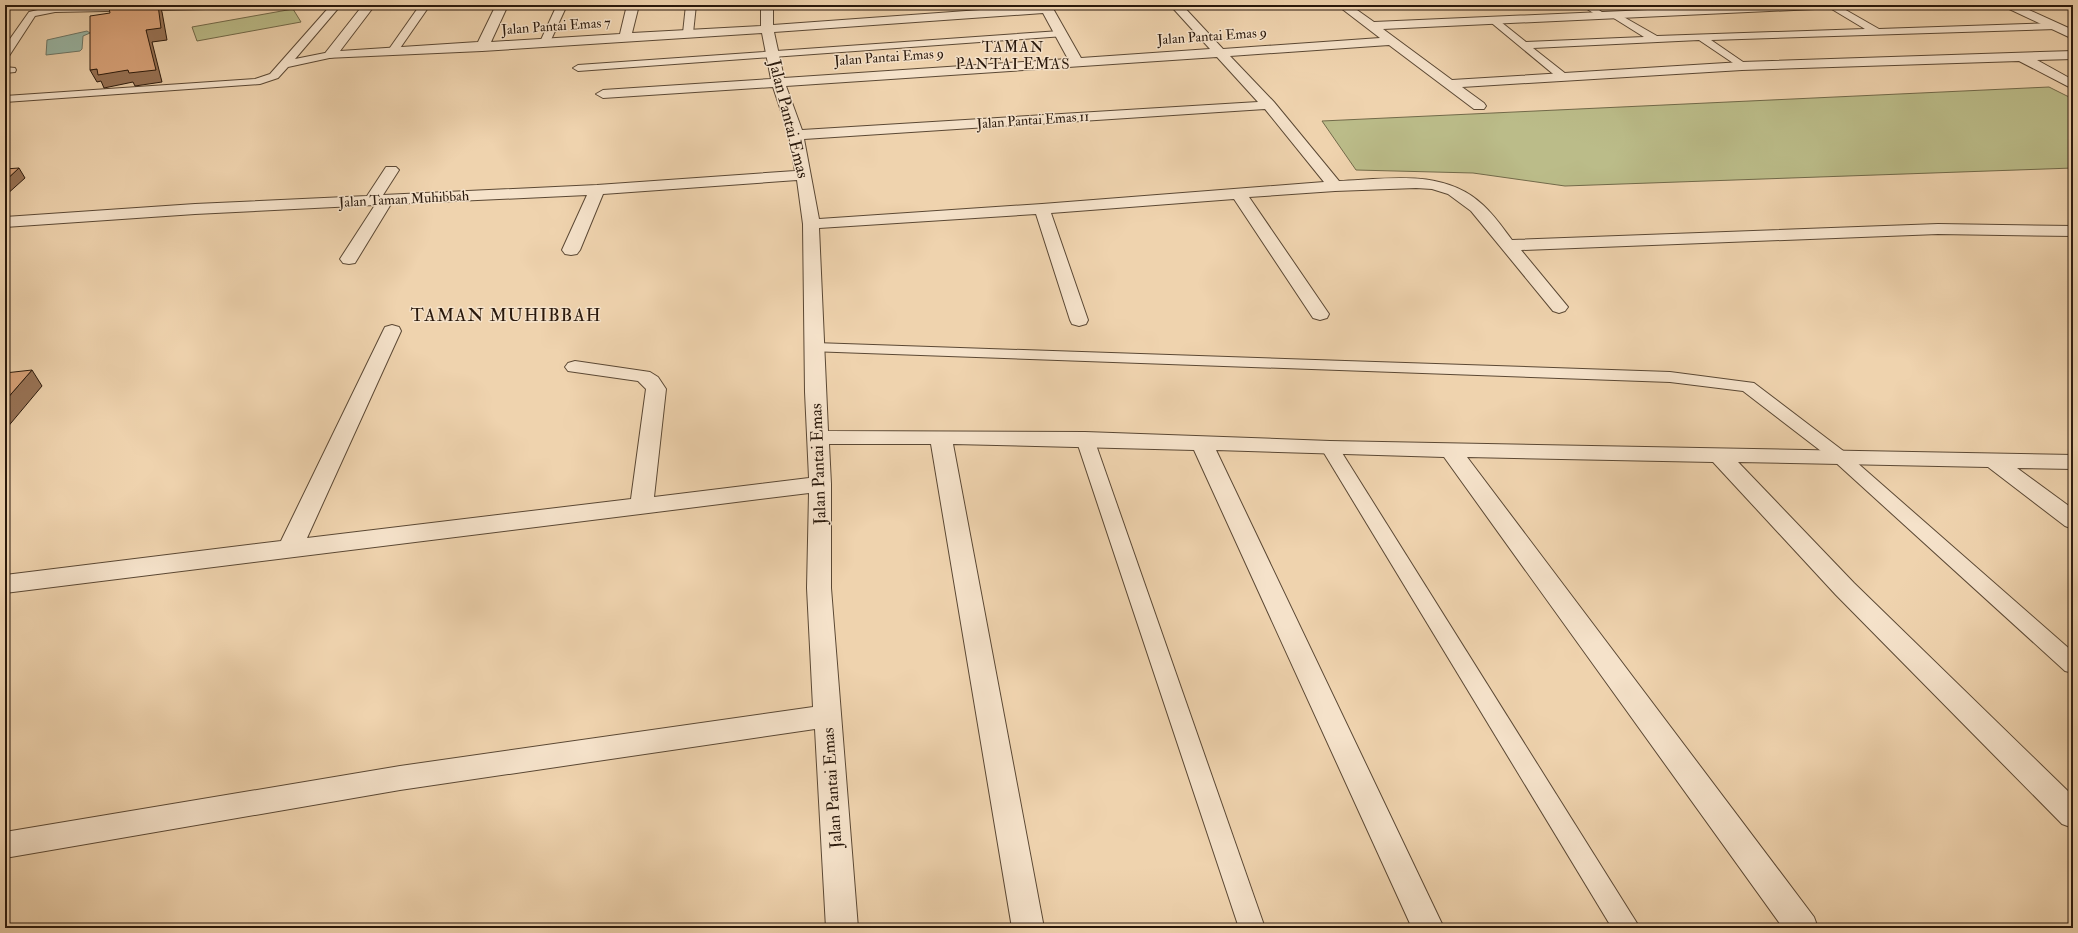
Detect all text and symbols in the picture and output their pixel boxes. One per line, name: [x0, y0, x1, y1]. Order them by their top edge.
street label: Jalan Pantai Emas 7: [500, 14, 612, 38]
street label: Jalan Pantai Emas 9: [1156, 24, 1267, 48]
district label: TAMAN PANTAI EMAS: [956, 38, 1070, 74]
street label: Jalan Pantai Emas 9: [833, 45, 944, 69]
street label: Jalan Pantai Emas: [763, 57, 814, 181]
street label: Jalan Pantai Emas 11: [975, 108, 1090, 132]
street label: Jalan Taman Muhibbah: [337, 187, 470, 211]
district label: TAMAN MUHIBBAH: [410, 304, 602, 327]
street label: Jalan Pantai Emas: [805, 403, 832, 526]
street label: Jalan Pantai Emas: [817, 727, 848, 850]

